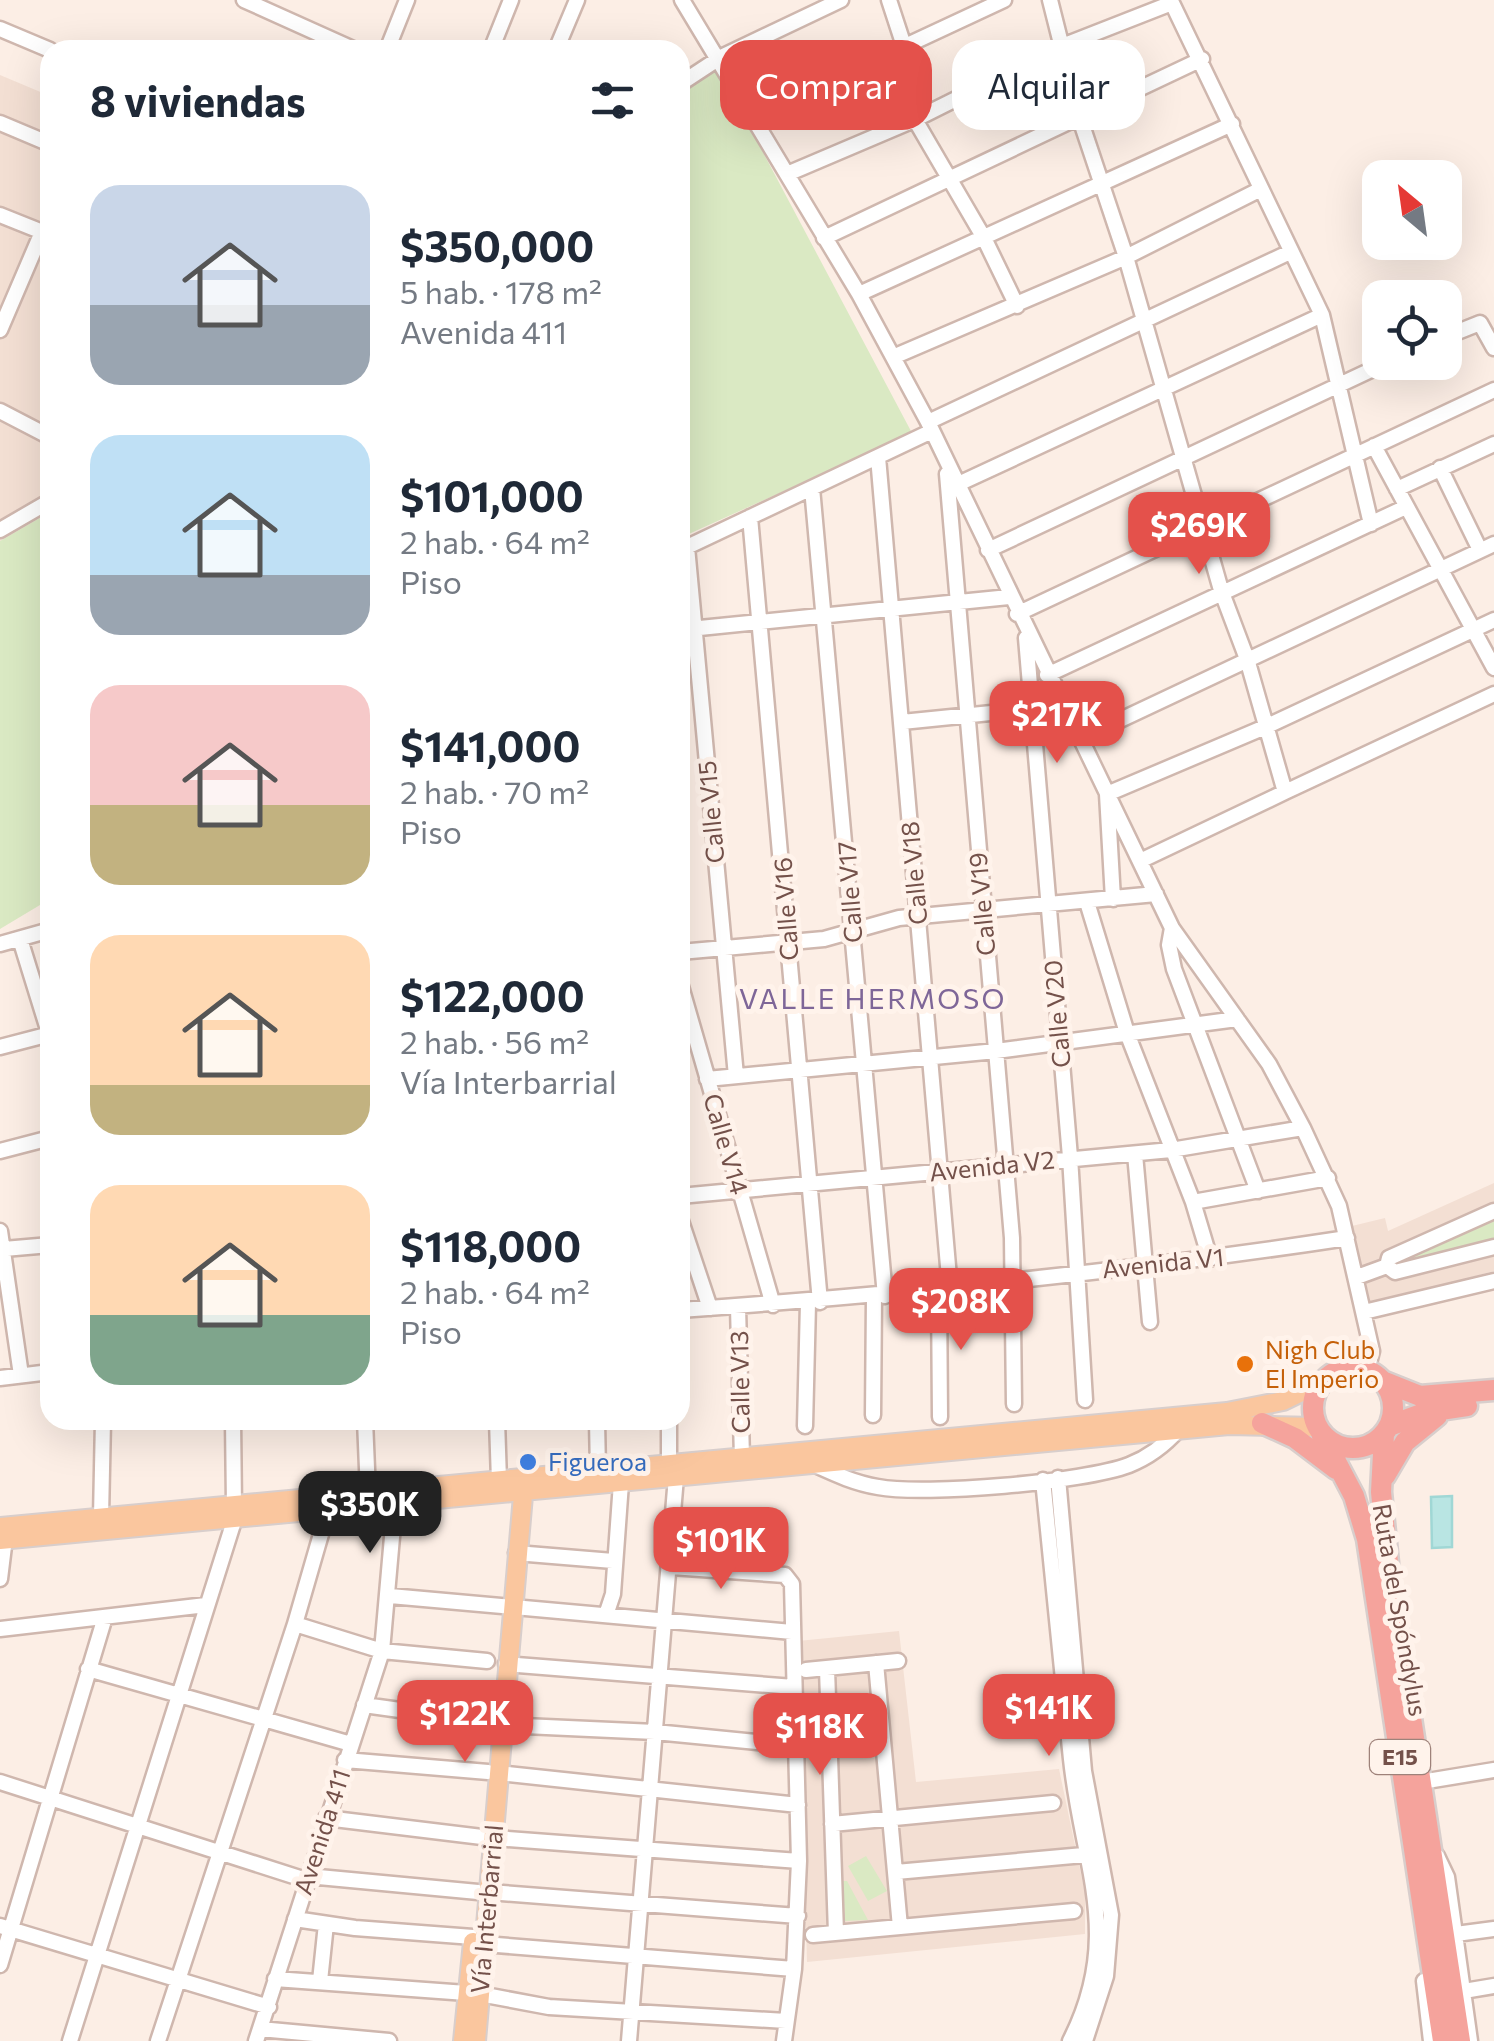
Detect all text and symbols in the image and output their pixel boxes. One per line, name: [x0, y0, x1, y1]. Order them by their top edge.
chip: Comprar: [720, 40, 932, 130]
chip: Alquilar: [952, 40, 1145, 130]
icon: filters: [585, 73, 640, 128]
text: 8 viviendas: [90, 74, 306, 126]
north arrow: [1362, 160, 1462, 260]
map controls: [1362, 160, 1462, 380]
text: $350,000: [400, 219, 594, 271]
icon: home: [170, 225, 290, 345]
text: 5 hab. · 178 m²: [400, 271, 602, 311]
button: locate: [1362, 280, 1462, 380]
text: Avenida 411: [400, 311, 567, 351]
text: $101,000: [400, 469, 584, 521]
icon: home: [170, 475, 290, 595]
pin: $269K: [1129, 492, 1269, 577]
text: $269K: [1150, 504, 1248, 544]
text: 2 hab. · 64 m²: [400, 521, 590, 561]
text: Piso: [400, 561, 462, 601]
pin: $217K: [987, 681, 1127, 766]
text: $217K: [1011, 693, 1103, 733]
text: $141,000: [400, 719, 580, 771]
icon: home: [170, 725, 290, 845]
street label: Calle V15: [691, 759, 729, 865]
text: 2 hab. · 70 m²: [400, 771, 589, 811]
text: Piso: [400, 811, 462, 851]
street label: Calle V18: [894, 820, 932, 926]
street label: Calle V17: [830, 840, 868, 944]
street label: Calle V19: [962, 851, 1000, 957]
street label: Calle V16: [766, 856, 804, 962]
street label: Calle V20: [1036, 959, 1076, 1069]
text: $122,000: [400, 969, 585, 1021]
icon: home: [170, 975, 290, 1095]
district label: VALLE HERMOSO: [739, 981, 1007, 1015]
text: 2 hab. · 56 m²: [400, 1021, 589, 1061]
text: Vía Interbarrial: [400, 1061, 617, 1101]
street label: Calle V14: [698, 1090, 756, 1198]
street label: Avenida V2: [928, 1144, 1056, 1187]
text: $118,000: [400, 1219, 581, 1271]
icon: home: [170, 1225, 290, 1345]
street label: Avenida V1: [1100, 1241, 1225, 1283]
pin: $208K: [891, 1268, 1031, 1353]
text: 2 hab. · 64 m²: [400, 1271, 590, 1311]
text: $208K: [911, 1280, 1011, 1320]
text: Piso: [400, 1311, 462, 1351]
street label: Calle V13: [723, 1330, 755, 1434]
place label: Nigh Club El Imperio: [1265, 1334, 1379, 1393]
marker: Nigh Club El Imperio: [1234, 1353, 1256, 1375]
place label: Figueroa: [548, 1446, 647, 1476]
marker: Figueroa: [517, 1451, 539, 1473]
pin: $350K: [300, 1471, 440, 1556]
text: $350K: [320, 1483, 420, 1523]
street label: Ruta del Spóndylus: [1368, 1501, 1434, 1718]
pin: $101K: [651, 1507, 791, 1592]
text: $101K: [676, 1519, 766, 1559]
pin: $141K: [979, 1674, 1119, 1759]
pin: $122K: [395, 1680, 535, 1765]
text: $141K: [1005, 1686, 1093, 1726]
text: $122K: [419, 1692, 511, 1732]
pin: $118K: [750, 1693, 890, 1778]
text: $118K: [775, 1705, 865, 1745]
road number: E15: [1370, 1740, 1430, 1774]
street label: Avenida 411: [287, 1765, 355, 1898]
street label: Vía Interbarrial: [464, 1823, 508, 1995]

